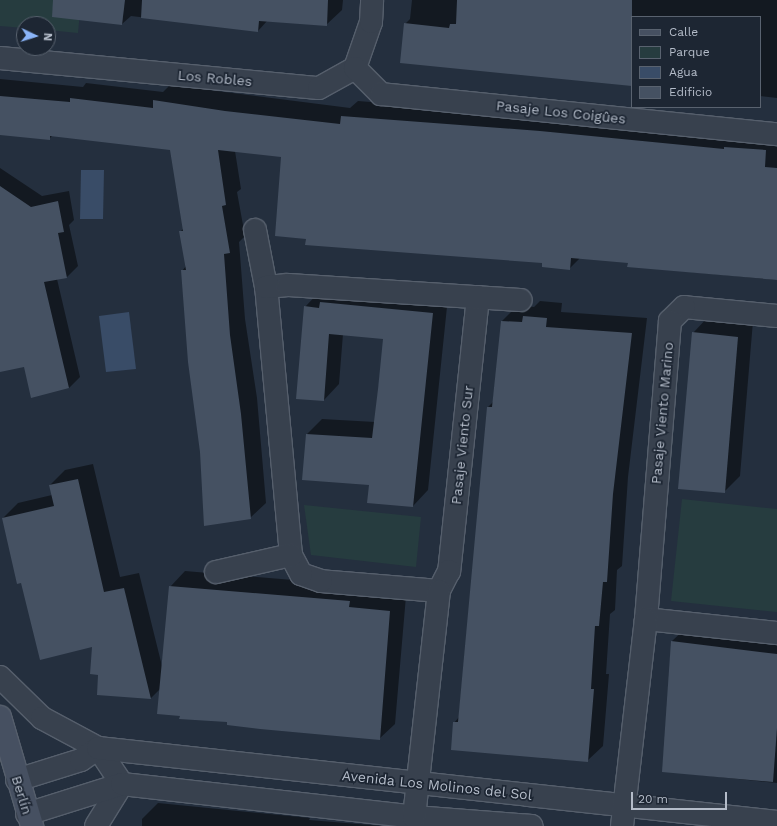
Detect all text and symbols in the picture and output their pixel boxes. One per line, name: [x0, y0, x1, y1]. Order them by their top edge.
north arrow: [16, 16, 56, 56]
legend: [631, 16, 761, 108]
text: Calle: [669, 25, 698, 39]
text: N: [41, 32, 54, 41]
text: Parque: [669, 45, 710, 59]
text: Agua: [669, 65, 698, 79]
street label: Los Robles: [177, 66, 253, 90]
text: Edificio: [669, 85, 712, 99]
street label: Pasaje Los Coigûes: [495, 97, 627, 127]
street label: Pasaje Viento Marino: [647, 341, 677, 485]
street label: Pasaje Viento Sur: [447, 384, 477, 506]
street label: Avenida Los Molinos del Sol: [341, 767, 533, 803]
street label: Berlín: [8, 774, 36, 816]
scale bar: [633, 784, 729, 810]
text: 20 m: [638, 792, 668, 806]

